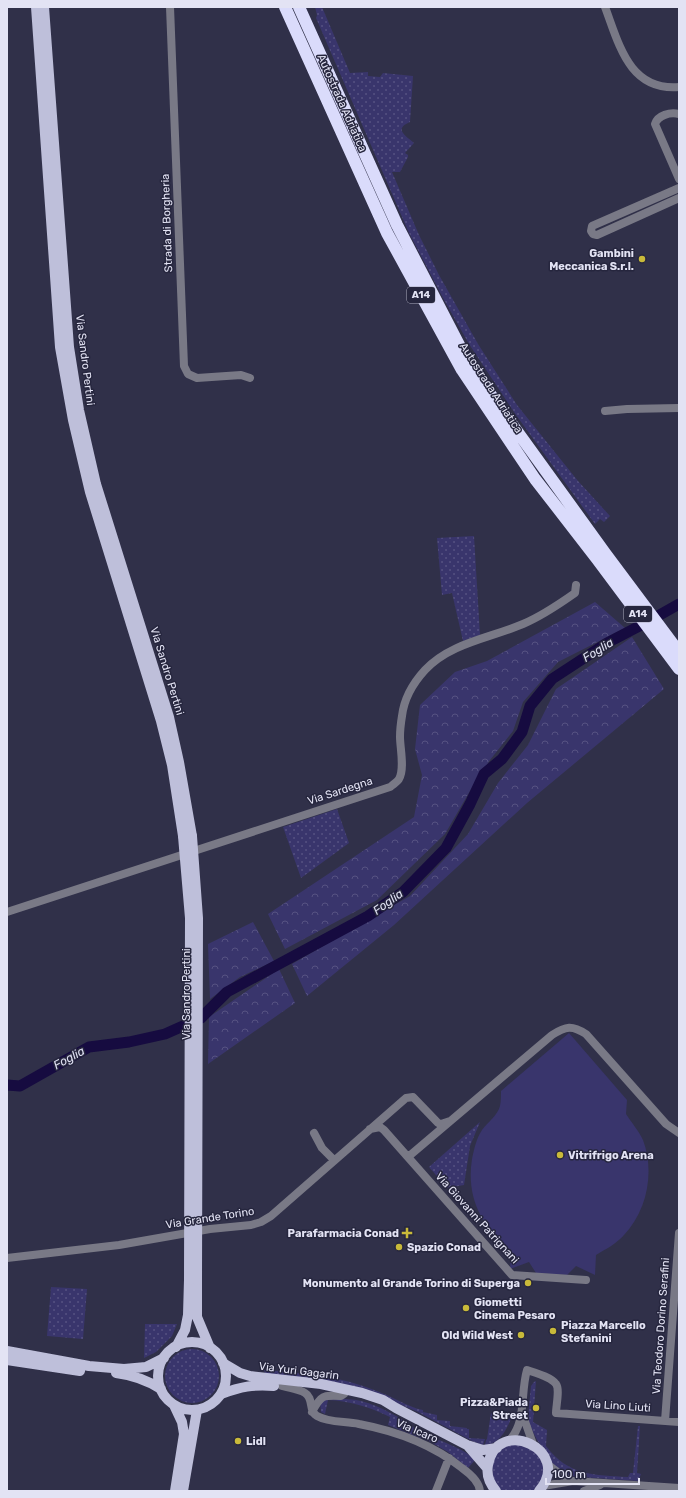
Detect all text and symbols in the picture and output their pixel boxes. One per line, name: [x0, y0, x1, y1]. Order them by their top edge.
street label: Autostrada Adriatica: [315, 52, 369, 154]
street label: Strada di Borgheria: [159, 174, 175, 272]
place label: Gambini Meccanica S.r.l.: [549, 247, 634, 273]
marker: Gambini Meccanica S.r.l.: [637, 254, 647, 264]
road number: A14: [407, 287, 435, 303]
street label: Via Sandro Pertini: [73, 314, 97, 406]
street label: Autostrada Adriatica: [457, 340, 525, 436]
road number: A14: [624, 606, 652, 622]
street label: Via Sandro Pertini: [147, 625, 187, 717]
water label: Foglia: [580, 635, 616, 665]
street label: Via Sardegna: [306, 774, 374, 808]
water label: Foglia: [370, 886, 406, 918]
street label: Via Sandro Pertini: [180, 948, 193, 1040]
water label: Foglia: [51, 1044, 87, 1072]
place label: Vitrifrigo Arena: [568, 1149, 654, 1162]
marker: Vitrifrigo Arena: [555, 1150, 565, 1160]
street label: Via Giovanni Patrignani: [433, 1170, 521, 1266]
street label: Via Grande Torino: [165, 1205, 255, 1231]
place label: Parafarmacia Conad: [288, 1227, 399, 1240]
marker: Parafarmacia Conad: [402, 1228, 412, 1238]
place label: Spazio Conad: [407, 1241, 481, 1254]
marker: Spazio Conad: [394, 1242, 404, 1252]
street label: Via Teodoro Dorino Serafini: [650, 1257, 672, 1395]
place label: Monumento al Grande Torino di Superga: [303, 1277, 520, 1290]
marker: Monumento al Grande Torino di Superga: [523, 1278, 533, 1288]
place label: Giometti Cinema Pesaro: [474, 1296, 556, 1322]
marker: Giometti Cinema Pesaro: [461, 1303, 471, 1313]
place label: Piazza Marcello Stefanini: [561, 1319, 646, 1345]
marker: Piazza Marcello Stefanini: [548, 1326, 558, 1336]
place label: Old Wild West: [442, 1329, 513, 1342]
marker: Old Wild West: [516, 1330, 526, 1340]
street label: Via Yuri Gagarin: [258, 1360, 340, 1382]
place label: Pizza&Piada Street: [460, 1396, 528, 1422]
street label: Via Lino Liuti: [585, 1397, 651, 1415]
marker: Pizza&Piada Street: [531, 1403, 541, 1413]
street label: Via Icaro: [394, 1416, 440, 1446]
place label: Lidl: [246, 1435, 266, 1448]
marker: Lidl: [233, 1436, 243, 1446]
scale bar: [546, 1460, 639, 1486]
text: 100 m: [552, 1467, 586, 1481]

